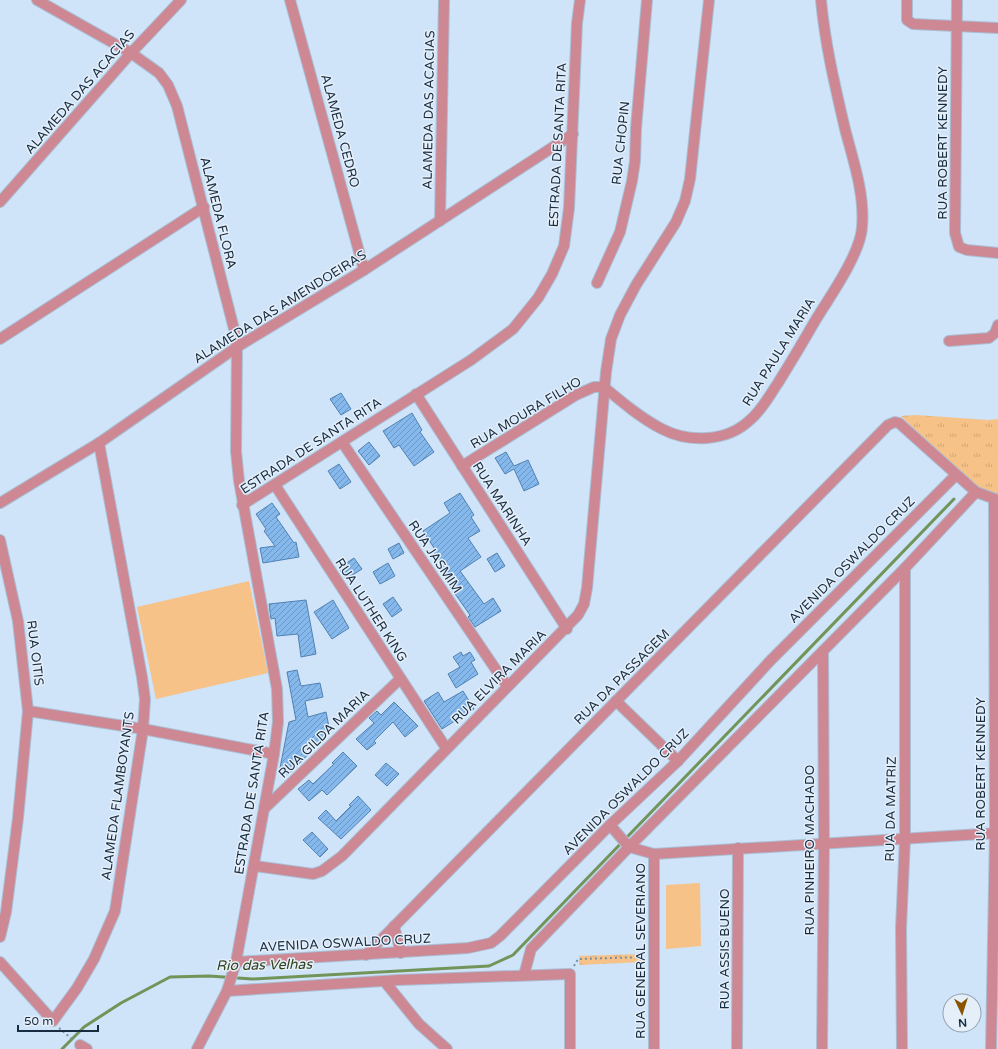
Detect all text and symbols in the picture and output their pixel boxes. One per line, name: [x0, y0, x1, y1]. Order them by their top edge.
street label: ALAMEDA DAS ACACIAS: [22, 27, 138, 157]
street label: ALAMEDA DAS ACACIAS: [420, 30, 438, 190]
street label: ESTRADA DE SANTA RITA: [546, 62, 570, 228]
street label: RUA ROBERT KENNEDY: [935, 66, 951, 220]
street label: ALAMEDA CEDRO: [317, 72, 363, 190]
street label: RUA CHOPIN: [609, 100, 633, 186]
street label: ALAMEDA FLORA: [196, 155, 240, 271]
street label: ALAMEDA DAS AMENDOEIRAS: [191, 247, 369, 367]
street label: RUA PAULA MARIA: [739, 295, 819, 409]
street label: RUA MOURA FILHO: [468, 374, 584, 452]
street label: ESTRADA DE SANTA RITA: [237, 394, 385, 498]
street label: RUA MARINHA: [469, 459, 535, 549]
street label: AVENIDA OSWALDO CRUZ: [785, 493, 919, 627]
street label: RUA JASMIM: [405, 517, 465, 597]
street label: RUA LUTHER KING: [332, 555, 410, 665]
street label: RUA OITIS: [23, 619, 47, 687]
street label: RUA ELVIRA MARIA: [448, 626, 550, 728]
street label: RUA DA PASSAGEM: [571, 626, 673, 728]
street label: RUA GILDA MARIA: [275, 686, 373, 782]
street label: RUA ROBERT KENNEDY: [973, 697, 989, 851]
street label: ESTRADA DE SANTA RITA: [231, 710, 273, 876]
street label: ALAMEDA FLAMBOYANTS: [98, 711, 138, 881]
street label: AVENIDA OSWALDO CRUZ: [559, 725, 693, 859]
street label: RUA DA MATRIZ: [882, 756, 900, 862]
street label: RUA PINHEIRO MACHADO: [802, 765, 818, 935]
street label: RUA GENERAL SEVERIANO: [633, 863, 649, 1039]
street label: RUA ASSIS BUENO: [717, 889, 733, 1009]
street label: AVENIDA OSWALDO CRUZ: [259, 931, 431, 955]
water label: Rio das Velhas: [216, 956, 313, 974]
north arrow: [942, 993, 982, 1033]
scale bar: [18, 1007, 98, 1033]
text: 50 m: [24, 1014, 53, 1028]
text: N: [958, 1016, 968, 1029]

